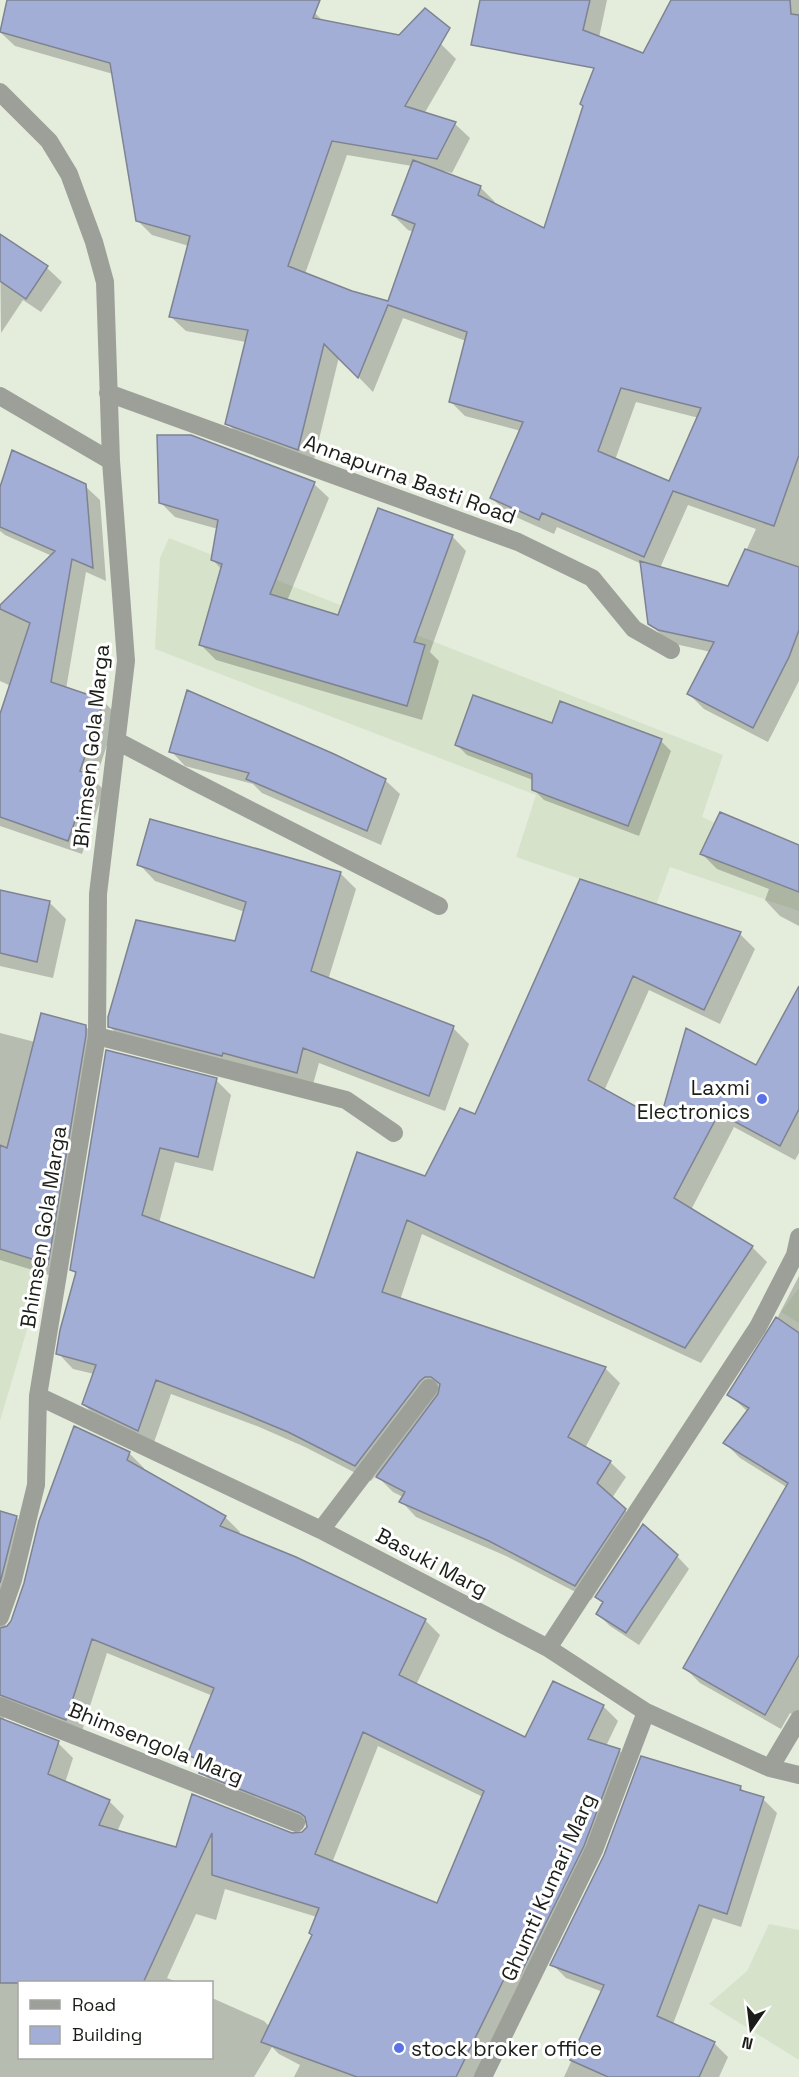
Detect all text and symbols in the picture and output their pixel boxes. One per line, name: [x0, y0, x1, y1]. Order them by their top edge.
street label: Annapurna Basti Road: [300, 428, 520, 530]
street label: Bhimsen Gola Marga: [67, 643, 115, 849]
place label: Laxmi Electronics: [637, 1074, 750, 1125]
marker: Laxmi Electronics: [755, 1092, 769, 1106]
street label: Bhimsen Gola Marga: [14, 1124, 72, 1330]
street label: Basuki Marg: [371, 1521, 493, 1603]
street label: Bhimsengola Marg: [64, 1696, 248, 1790]
street label: Ghumti Kumari Marg: [494, 1789, 602, 1985]
legend: [18, 1981, 213, 2059]
text: Road: [72, 1993, 116, 2016]
north arrow: [721, 1999, 781, 2059]
text: Building: [72, 2023, 142, 2046]
text: N: [740, 2032, 755, 2055]
place label: stock broker office: [411, 2035, 602, 2062]
marker: stock broker office: [392, 2041, 406, 2055]

